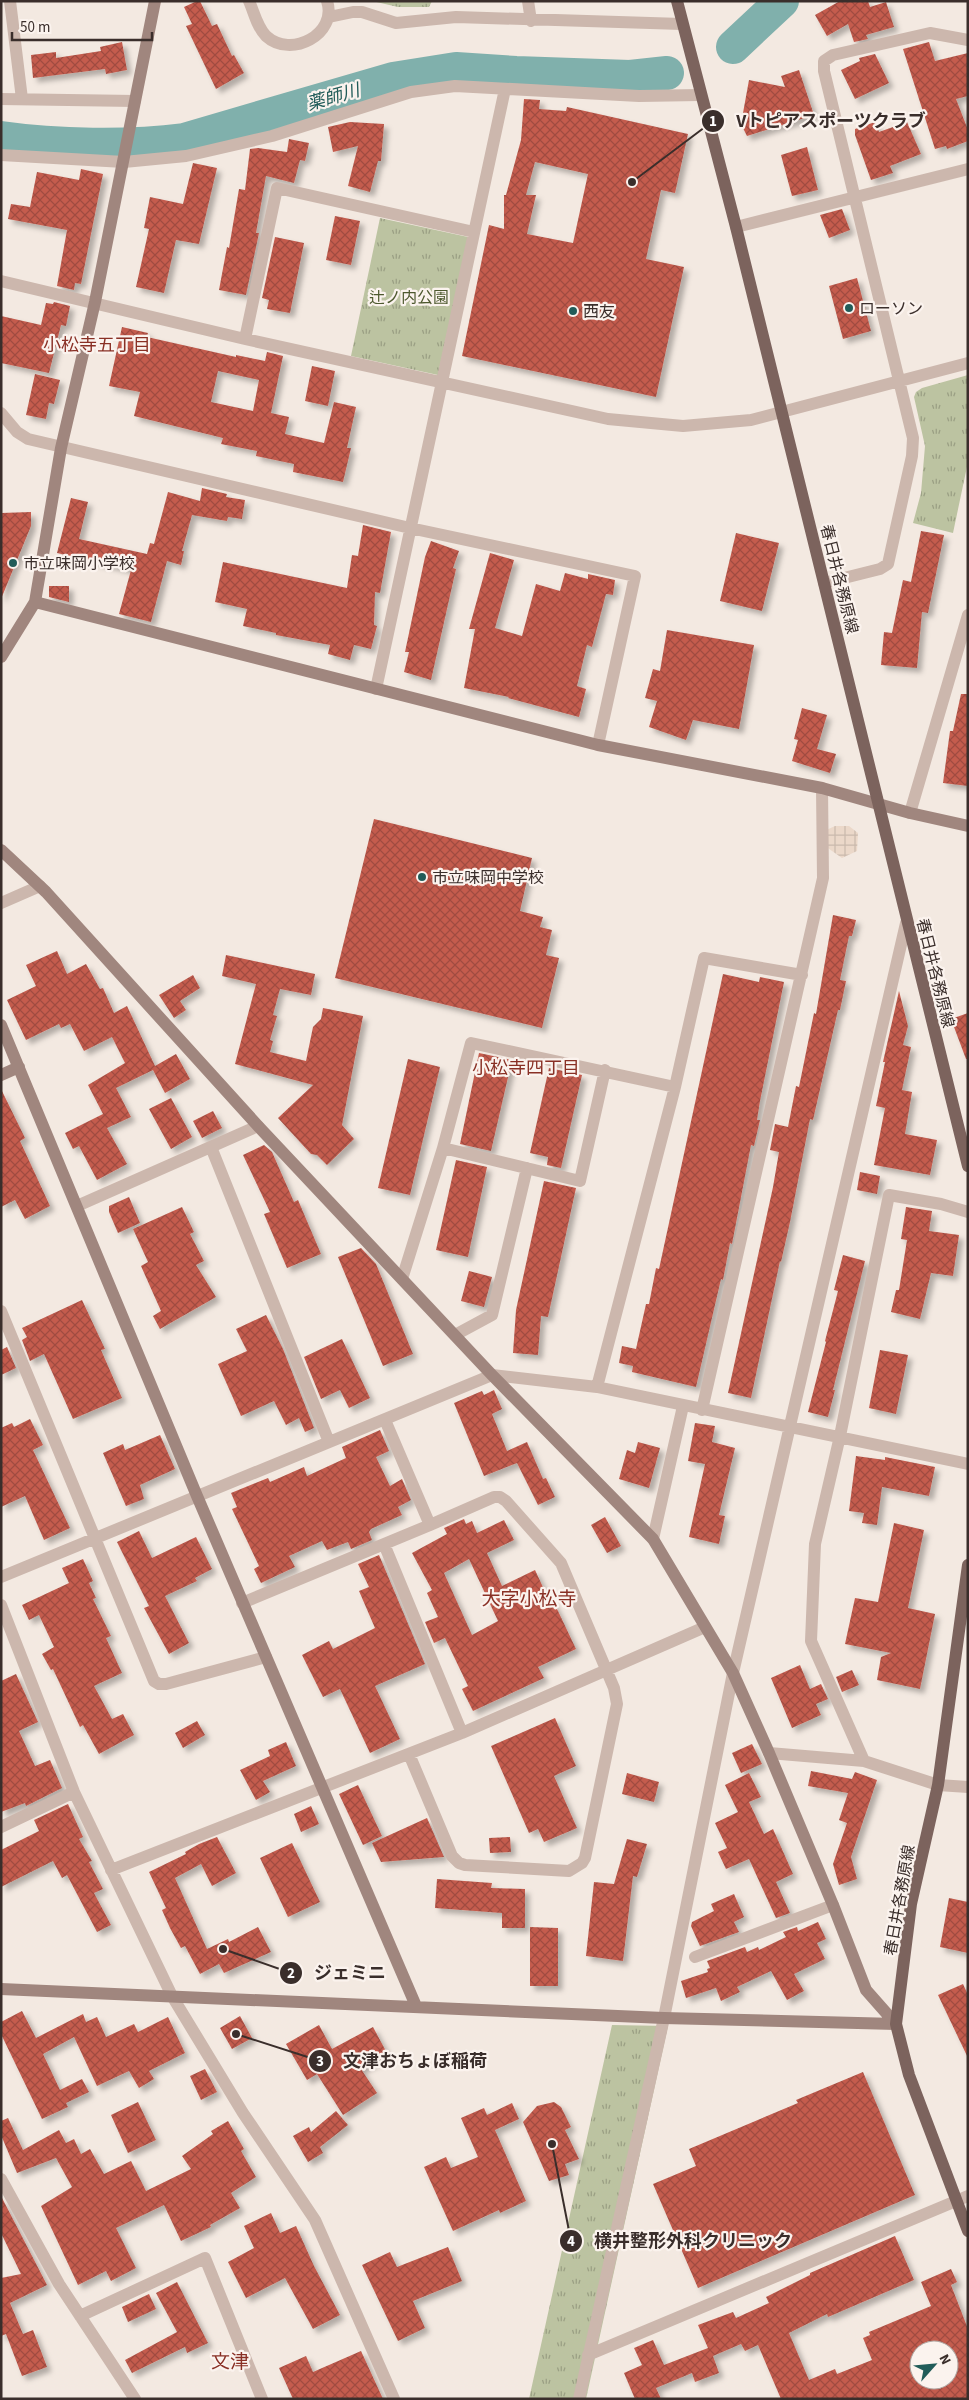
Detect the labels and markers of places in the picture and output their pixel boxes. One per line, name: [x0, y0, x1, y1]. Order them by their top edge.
callout: Vトピアスポーツクラブ: [701, 104, 936, 137]
place label: ローソン: [859, 298, 923, 320]
place label: 西友: [583, 301, 615, 323]
marker: ローソン: [843, 302, 855, 314]
marker: 西友: [567, 305, 579, 317]
place label: 市立味岡小学校: [23, 553, 135, 575]
marker: 市立味岡小学校: [7, 557, 19, 569]
place label: 市立味岡中学校: [432, 867, 544, 889]
marker: 市立味岡中学校: [416, 871, 428, 883]
callout: ジェミニ: [279, 1956, 396, 1989]
callout: 文津おちょぼ稲荷: [308, 2045, 497, 2078]
callout: 横井整形外科クリニック: [559, 2225, 802, 2258]

